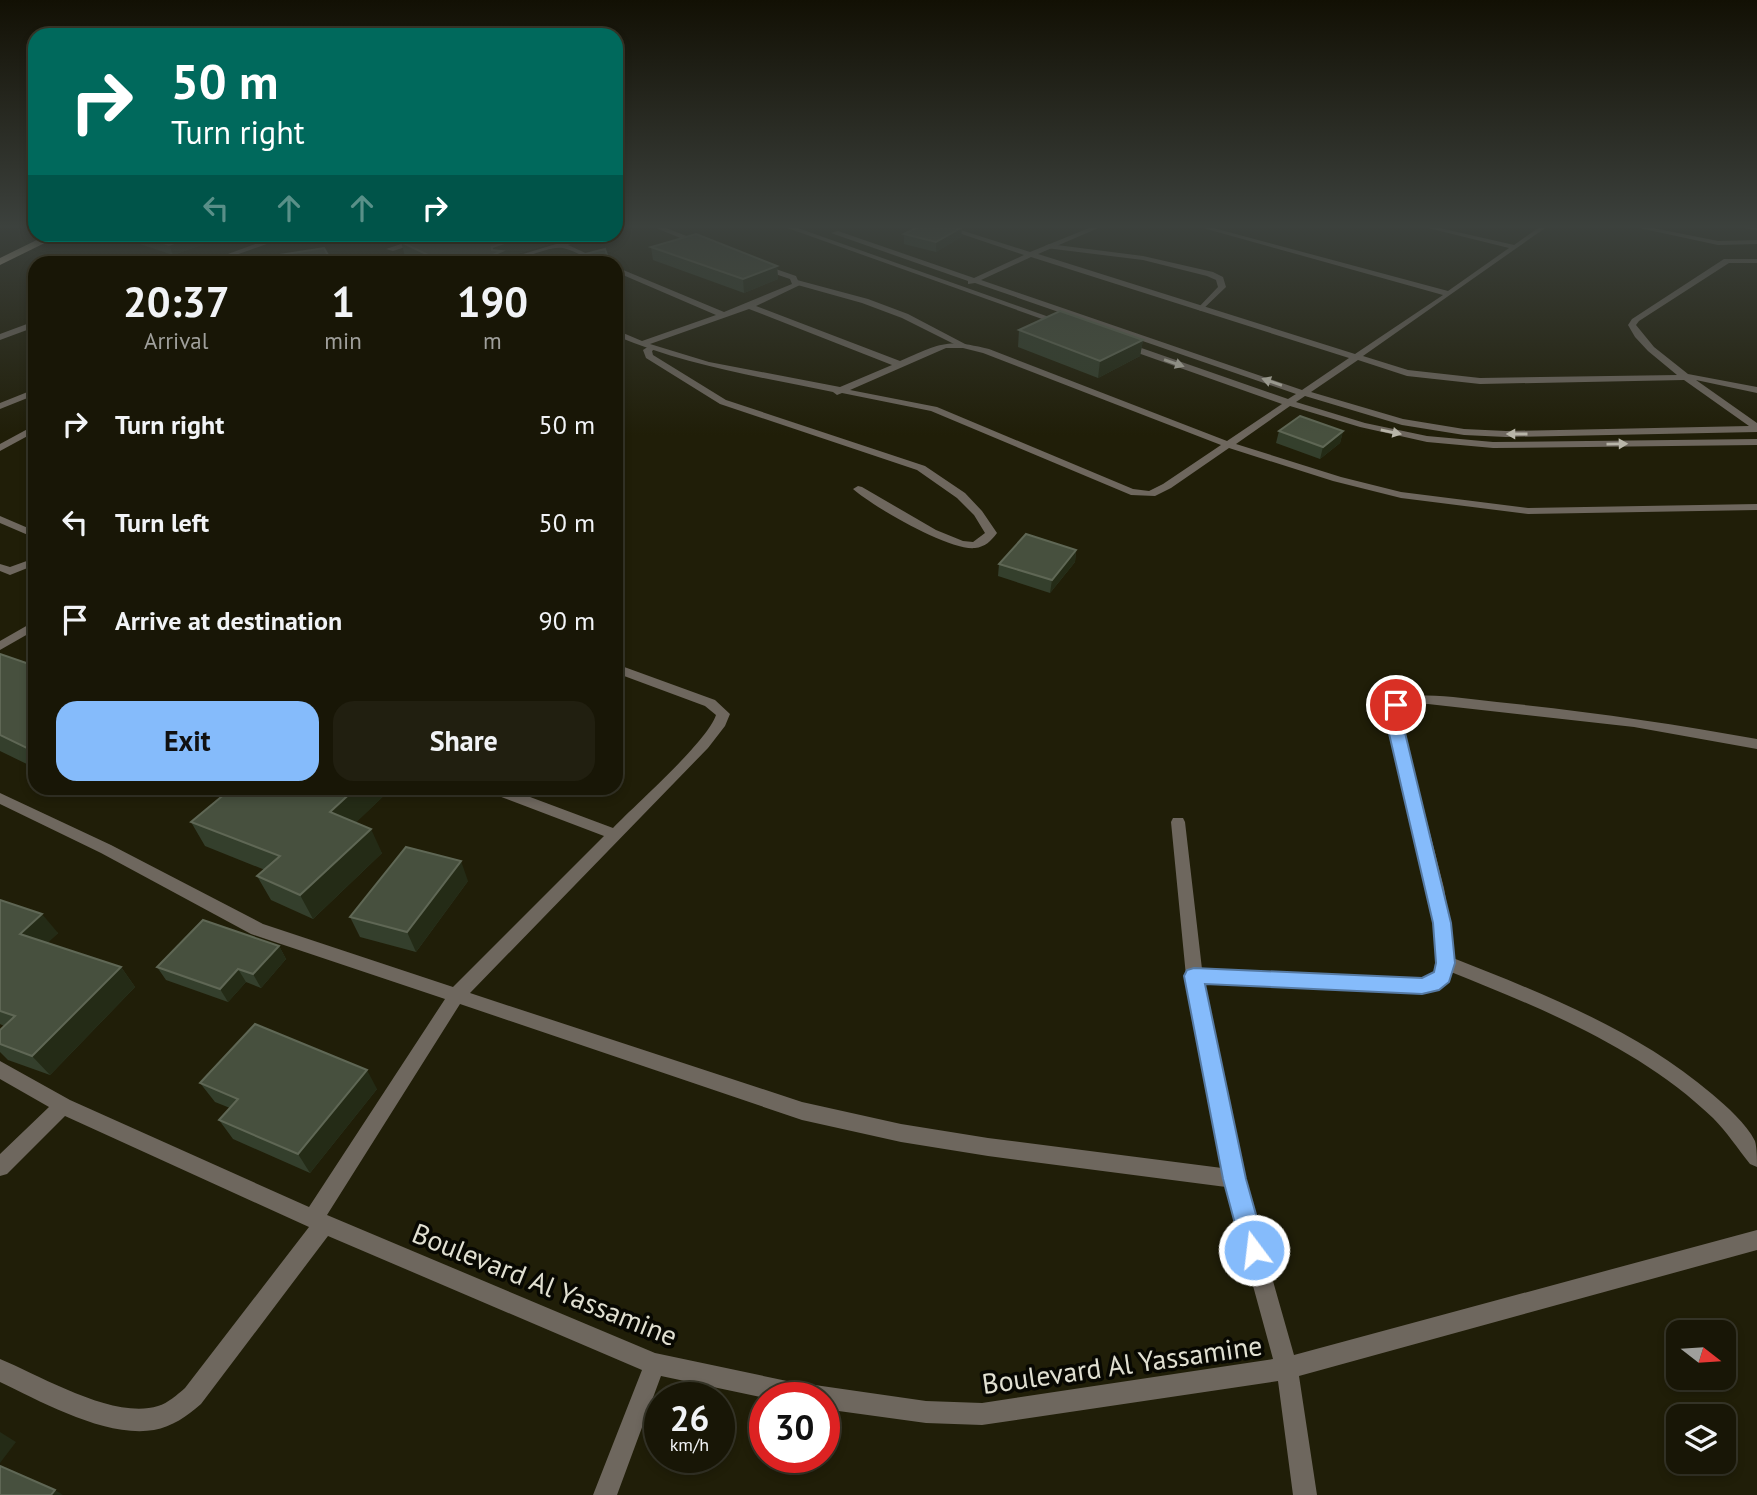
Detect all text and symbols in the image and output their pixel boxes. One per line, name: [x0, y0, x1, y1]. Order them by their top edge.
text: 50 m: [171, 49, 278, 113]
icon: right: [56, 56, 147, 147]
text: Turn right: [171, 111, 305, 153]
icon: left: [197, 189, 235, 227]
icon: ahead: [270, 189, 308, 227]
icon: ahead: [343, 189, 381, 227]
icon: right: [416, 189, 454, 227]
text: 20:37: [123, 274, 229, 329]
text: 1: [331, 274, 355, 329]
text: 190: [457, 274, 528, 329]
text: Arrival: [144, 326, 208, 355]
text: min: [324, 326, 362, 355]
text: m: [483, 326, 502, 355]
one-way arrow: [1164, 358, 1185, 369]
one-way arrow: [1262, 376, 1283, 387]
icon: right: [56, 405, 94, 443]
text: Turn right: [115, 408, 224, 441]
text: 50 m: [539, 408, 595, 441]
one-way arrow: [1380, 426, 1402, 437]
one-way arrow: [1506, 428, 1528, 440]
one-way arrow: [1607, 439, 1629, 450]
icon: left: [56, 503, 94, 541]
text: Turn left: [115, 506, 209, 539]
text: 50 m: [539, 506, 595, 539]
icon: arrive: [56, 601, 94, 639]
text: Arrive at destination: [115, 604, 342, 637]
text: 90 m: [539, 604, 595, 637]
pin: [1366, 675, 1426, 735]
icon: arrive: [1377, 686, 1415, 724]
button: Exit: [56, 701, 319, 781]
button: Share: [333, 701, 595, 781]
position arrow: [1217, 1213, 1291, 1287]
street label: Boulevard Al Yassamine: [407, 1214, 683, 1354]
north arrow: [1666, 1320, 1736, 1390]
map controls: [1666, 1320, 1736, 1474]
street label: Boulevard Al Yassamine: [979, 1326, 1265, 1402]
speed limit sign: 30: [749, 1382, 840, 1473]
text: 26: [670, 1395, 709, 1441]
button: layers: [1666, 1404, 1736, 1474]
text: km/h: [670, 1433, 709, 1456]

